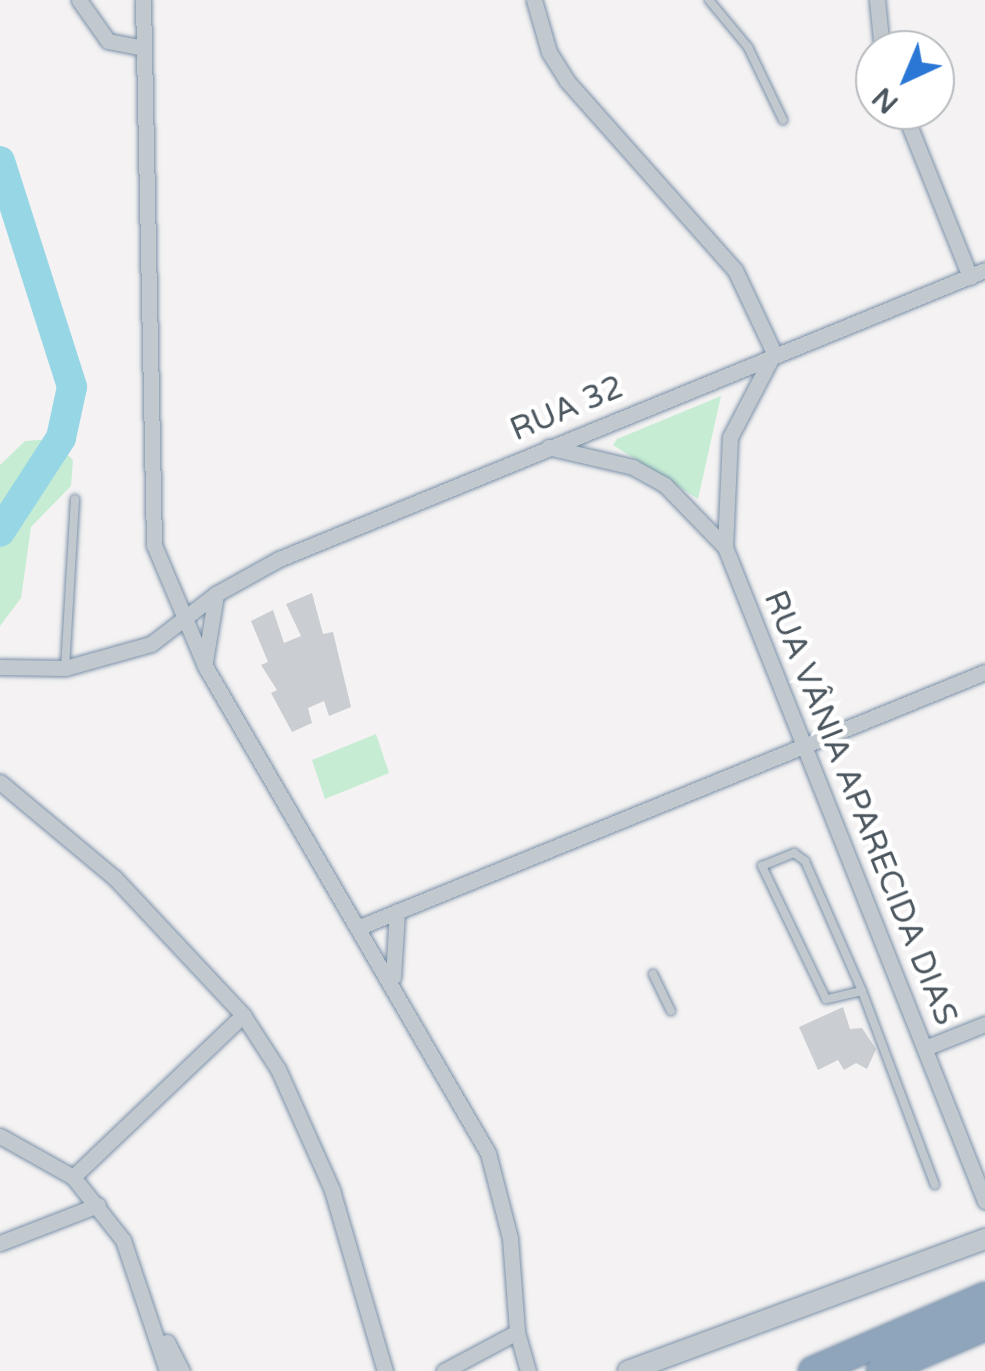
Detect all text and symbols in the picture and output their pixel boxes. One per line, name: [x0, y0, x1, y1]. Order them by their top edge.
north arrow: [855, 30, 955, 130]
text: N: [866, 80, 905, 120]
street label: RUA 32: [505, 368, 629, 450]
street label: RUA VÂNIA APARECIDA DIAS: [755, 585, 965, 1031]

